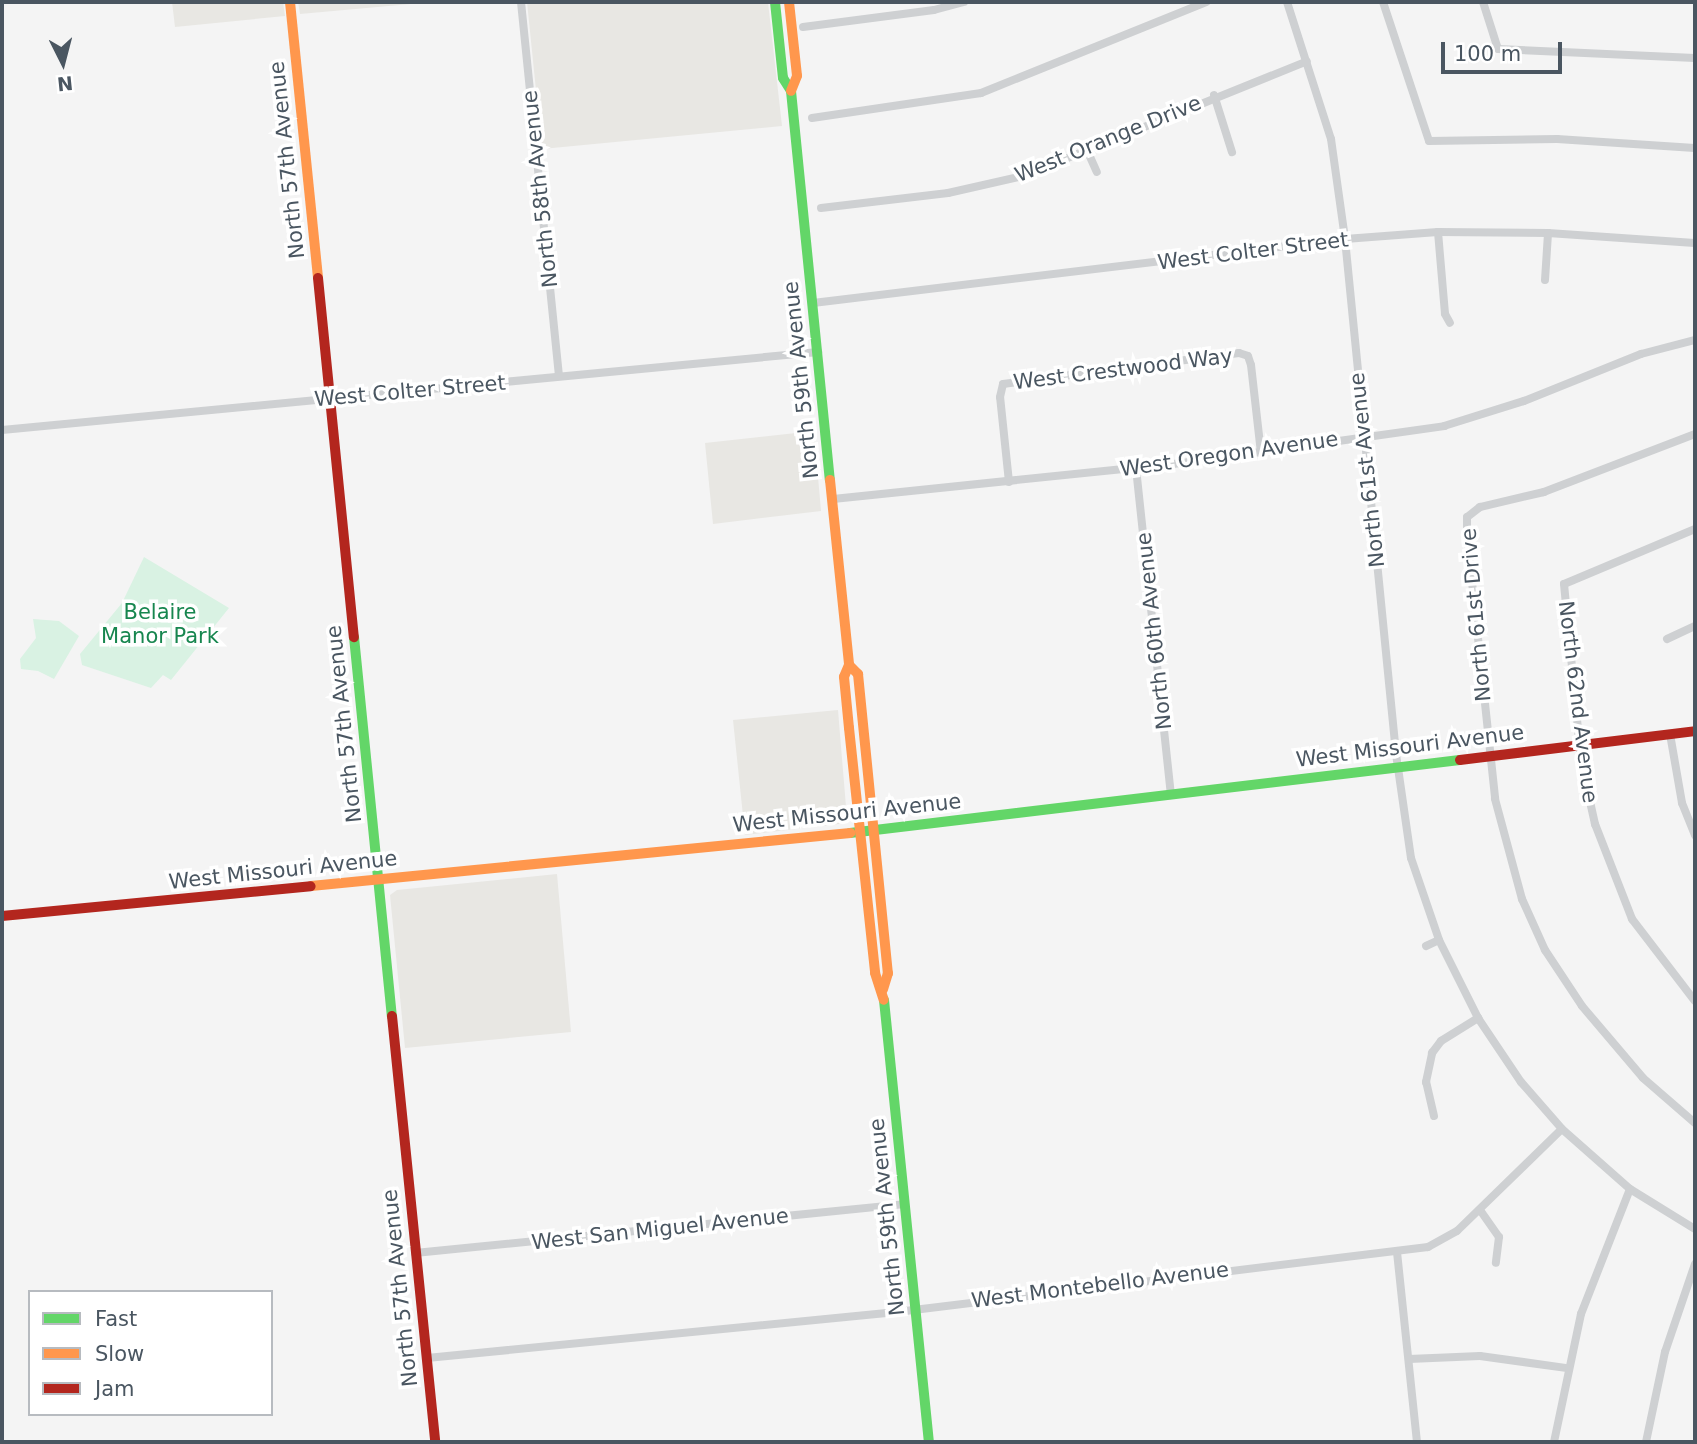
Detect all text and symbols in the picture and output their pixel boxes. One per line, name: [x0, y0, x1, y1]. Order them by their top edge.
north arrow: [28, 28, 98, 98]
scale bar: [1445, 28, 1566, 72]
text: 100 m: [1454, 42, 1521, 66]
street label: North 57th Avenue: [264, 60, 310, 260]
text: N: [56, 72, 74, 96]
street label: North 58th Avenue: [517, 89, 563, 289]
street label: West Orange Drive: [1011, 90, 1205, 188]
street label: West Colter Street: [1156, 227, 1350, 275]
street label: North 59th Avenue: [778, 280, 824, 480]
street label: West Crestwood Way: [1012, 343, 1234, 395]
street label: West Colter Street: [313, 370, 507, 412]
street label: North 61st Avenue: [1344, 371, 1390, 569]
street label: West Oregon Avenue: [1118, 426, 1340, 482]
street label: North 61st Drive: [1456, 527, 1496, 703]
street label: North 60th Avenue: [1131, 531, 1177, 731]
park label: Belaire Manor Park: [101, 599, 219, 649]
street label: North 62nd Avenue: [1553, 599, 1603, 805]
street label: North 57th Avenue: [321, 624, 367, 824]
street label: West Missouri Avenue: [1295, 720, 1525, 772]
street label: West Missouri Avenue: [732, 788, 962, 838]
street label: West Missouri Avenue: [168, 845, 398, 895]
street label: North 59th Avenue: [864, 1117, 910, 1317]
street label: North 57th Avenue: [377, 1188, 423, 1388]
street label: West San Miguel Avenue: [530, 1203, 790, 1255]
street label: West Montebello Avenue: [970, 1257, 1230, 1313]
legend: [28, 1290, 273, 1416]
text: Fast: [95, 1307, 137, 1331]
text: Slow: [95, 1342, 144, 1366]
text: Jam: [95, 1377, 135, 1401]

